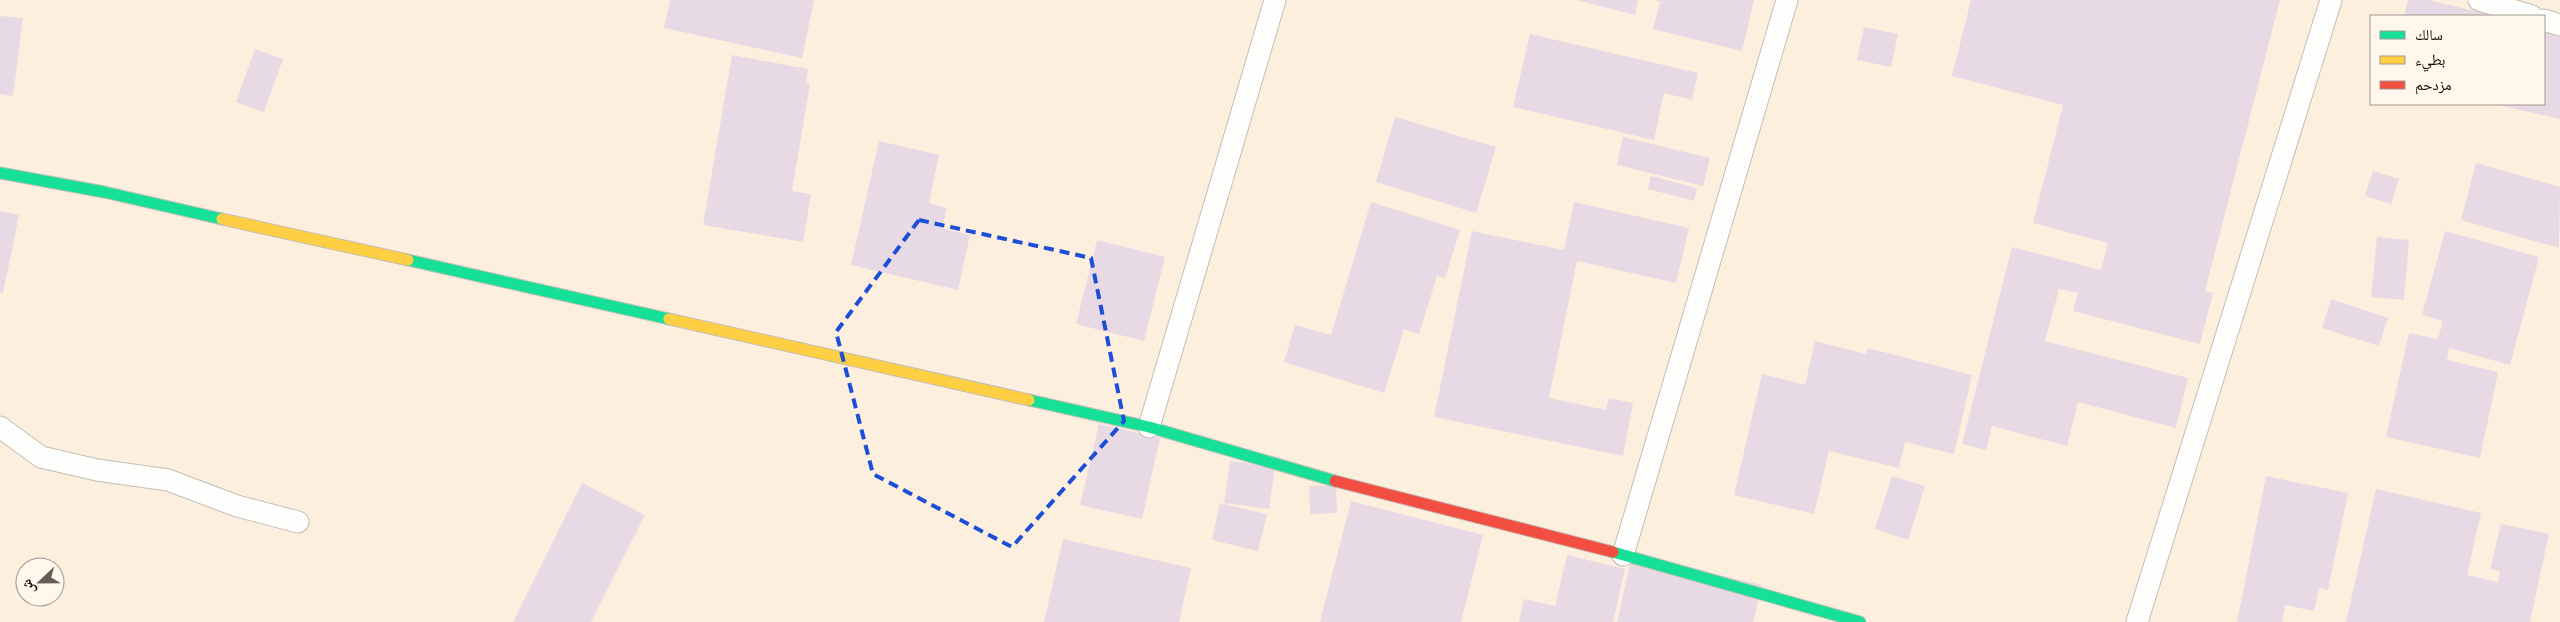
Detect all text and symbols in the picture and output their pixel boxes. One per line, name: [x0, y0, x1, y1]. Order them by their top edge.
legend: [2370, 15, 2545, 105]
text: سالك: [2415, 25, 2443, 44]
text: بطيء: [2415, 50, 2445, 72]
text: مزدحم: [2415, 75, 2452, 95]
north arrow: [15, 557, 65, 607]
text: ش: [17, 576, 39, 597]

